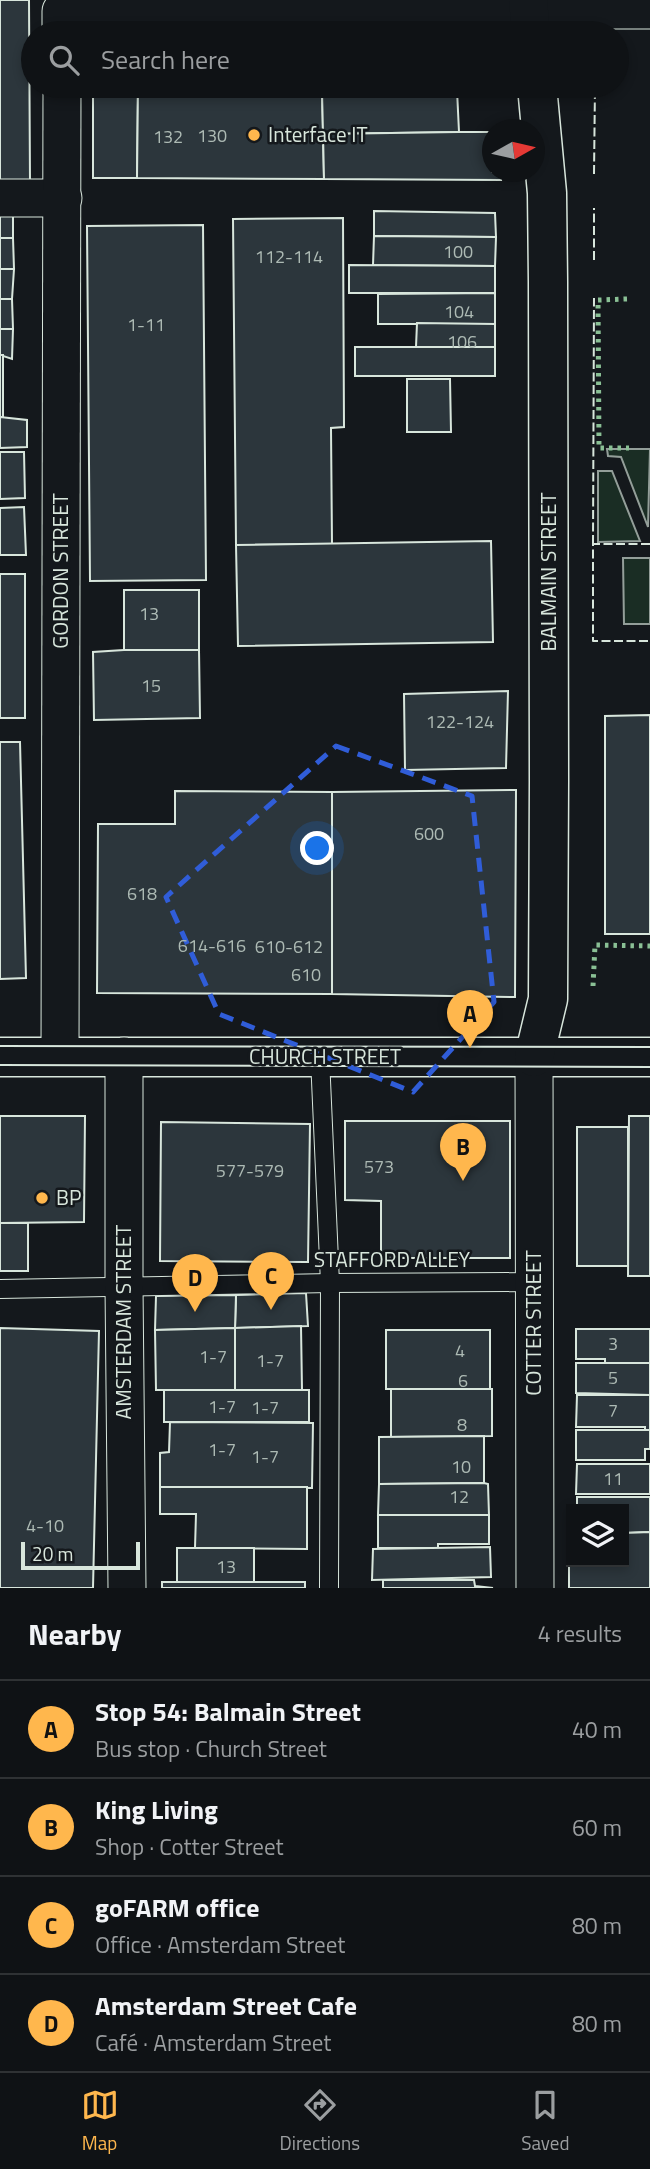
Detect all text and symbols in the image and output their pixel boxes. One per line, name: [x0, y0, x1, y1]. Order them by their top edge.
search box: [21, 21, 629, 98]
text: Search here: [101, 40, 230, 79]
icon: search: [45, 41, 83, 79]
place label: Interface IT: [268, 118, 368, 150]
north arrow: [482, 119, 545, 182]
house number: 130: [197, 122, 227, 149]
house number: 132: [153, 123, 183, 150]
marker: Interface IT: [246, 127, 262, 143]
house number: 100: [443, 238, 473, 265]
house number: 112-114: [255, 243, 323, 270]
house number: 104: [444, 298, 474, 325]
house number: 1-11: [127, 311, 165, 338]
house number: 106: [447, 328, 477, 355]
street label: BALMAIN STREET: [532, 492, 564, 652]
street label: GORDON STREET: [44, 493, 76, 649]
house number: 13: [139, 600, 159, 627]
house number: 15: [141, 672, 161, 699]
house number: 122-124: [426, 708, 494, 735]
house number: 600: [414, 820, 444, 847]
your location: [300, 831, 334, 865]
house number: 618: [127, 880, 157, 907]
house number: 614-616: [178, 932, 246, 959]
house number: 610-612: [255, 933, 323, 960]
house number: 610: [291, 961, 321, 988]
pin: A: [447, 990, 493, 1048]
street label: CHURCH STREET: [249, 1040, 401, 1072]
pin: B: [440, 1123, 486, 1181]
house number: 573: [364, 1153, 394, 1180]
house number: 577-579: [216, 1157, 284, 1184]
place label: BP: [56, 1181, 81, 1213]
marker: BP: [34, 1190, 50, 1206]
street label: AMSTERDAM STREET: [107, 1225, 139, 1419]
street label: STAFFORD ALLEY: [314, 1243, 471, 1275]
street label: COTTER STREET: [517, 1250, 549, 1396]
pin: C: [248, 1252, 294, 1310]
pin: D: [172, 1254, 218, 1312]
house number: 3: [608, 1330, 618, 1357]
house number: 4: [455, 1337, 465, 1364]
house number: 1-7: [199, 1343, 227, 1370]
house number: 1-7: [256, 1347, 284, 1374]
house number: 5: [608, 1364, 618, 1391]
house number: 6: [458, 1367, 468, 1394]
house number: 1-7: [208, 1393, 236, 1420]
house number: 1-7: [251, 1394, 279, 1421]
house number: 7: [608, 1397, 618, 1424]
house number: 8: [457, 1411, 467, 1438]
house number: 1-7: [208, 1436, 236, 1463]
house number: 1-7: [251, 1443, 279, 1470]
house number: 10: [451, 1453, 471, 1480]
house number: 11: [603, 1465, 623, 1492]
house number: 12: [449, 1483, 469, 1510]
map controls: [566, 1504, 629, 1567]
button: layers: [566, 1504, 629, 1567]
house number: 4-10: [26, 1512, 64, 1539]
scale bar: [21, 1539, 140, 1571]
text: 20 m: [32, 1539, 73, 1568]
house number: 13: [216, 1553, 236, 1580]
text: Nearby: [28, 1611, 121, 1657]
text: 4 results: [538, 1616, 622, 1651]
text: Stop 54: Balmain Street: [95, 1692, 361, 1731]
text: A: [44, 1712, 58, 1747]
text: 40 m: [572, 1712, 622, 1747]
text: Bus stop · Church Street: [95, 1731, 327, 1766]
text: King Living: [95, 1790, 218, 1829]
text: B: [44, 1810, 58, 1845]
text: 60 m: [572, 1810, 622, 1845]
text: Shop · Cotter Street: [95, 1829, 284, 1864]
text: goFARM office: [95, 1888, 259, 1927]
text: C: [45, 1908, 57, 1943]
text: 80 m: [572, 1908, 622, 1943]
text: Office · Amsterdam Street: [95, 1927, 345, 1962]
text: Amsterdam Street Cafe: [95, 1986, 357, 2025]
text: D: [44, 2006, 58, 2041]
text: 80 m: [572, 2006, 622, 2041]
text: Café · Amsterdam Street: [95, 2025, 331, 2060]
tab: Map: [81, 2086, 119, 2157]
tab: Directions: [280, 2086, 360, 2157]
tab: Saved: [521, 2086, 569, 2157]

